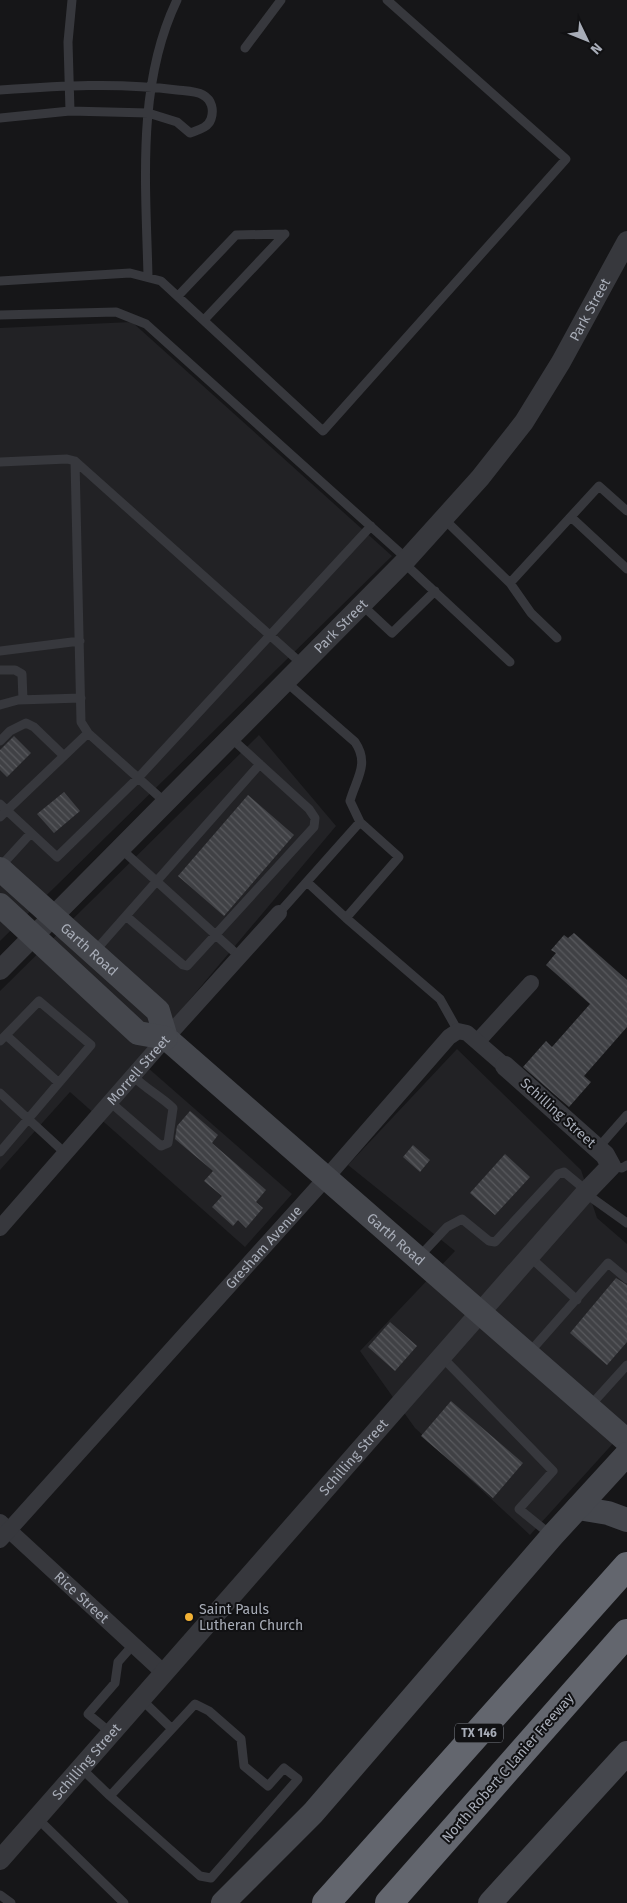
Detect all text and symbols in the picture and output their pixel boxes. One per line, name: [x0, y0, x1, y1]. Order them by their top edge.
north arrow: [562, 15, 612, 65]
text: N: [587, 39, 606, 58]
street label: Park Street: [566, 274, 614, 344]
street label: Park Street: [310, 595, 372, 657]
street label: Garth Road: [57, 919, 121, 979]
street label: Morrell Street: [103, 1031, 174, 1108]
street label: Schilling Street: [517, 1075, 600, 1152]
street label: Gresham Avenue: [222, 1202, 305, 1292]
street label: Garth Road: [364, 1209, 428, 1269]
street label: Schilling Street: [315, 1415, 392, 1499]
street label: Rice Street: [51, 1568, 113, 1627]
place label: Saint Pauls Lutheran Church: [199, 1601, 303, 1634]
marker: Saint Pauls Lutheran Church: [183, 1611, 195, 1623]
street label: North Robert C Lanier Freeway: [438, 1690, 578, 1846]
street label: Schilling Street: [48, 1719, 125, 1803]
road number: TX 146: [455, 1724, 503, 1742]

